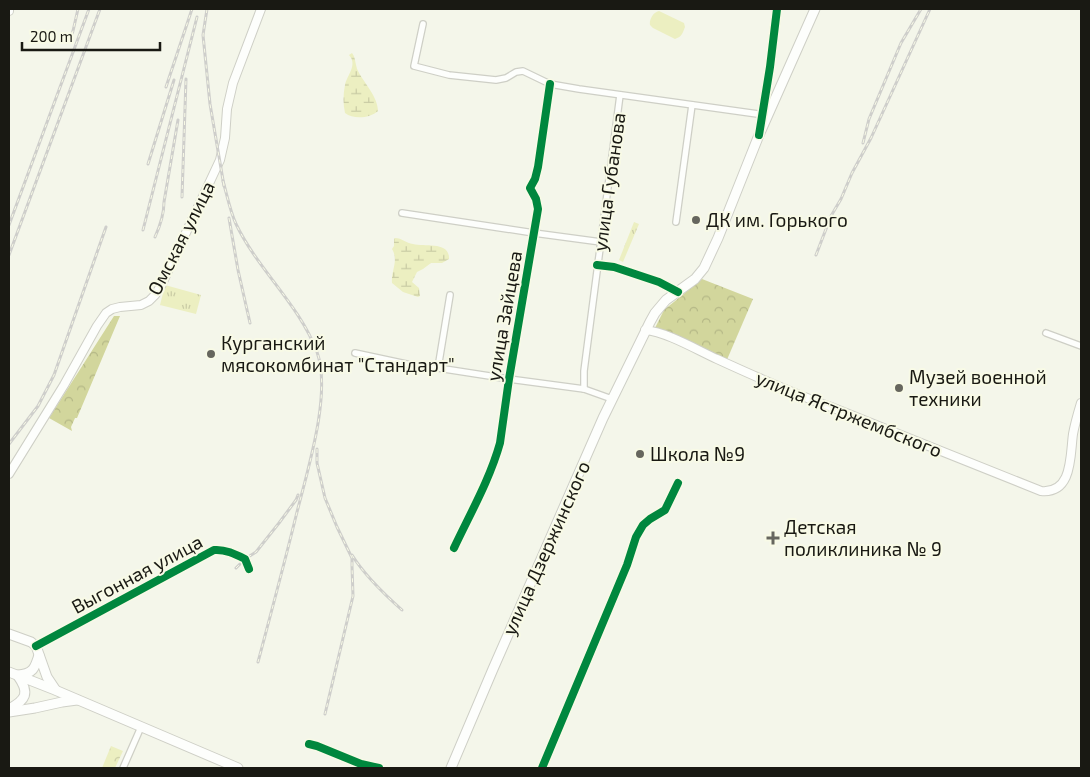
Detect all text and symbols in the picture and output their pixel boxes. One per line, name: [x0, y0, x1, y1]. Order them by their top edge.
scale bar: [22, 20, 160, 52]
text: 200 m: [30, 27, 73, 45]
street label: улица Губанова: [587, 111, 631, 253]
street label: Омская улица: [142, 177, 220, 299]
place label: ДК им. Горького: [706, 208, 848, 231]
marker: ДК им. Горького: [690, 214, 702, 226]
street label: улица Зайцева: [481, 249, 527, 383]
place label: Курганский мясокомбинат "Стандарт": [221, 331, 455, 376]
marker: Курганский мясокомбинат "Стандарт": [205, 348, 217, 360]
place label: Музей военной техники: [909, 365, 1047, 410]
street label: улица Ястржембского: [752, 366, 946, 462]
marker: Музей военной техники: [893, 382, 905, 394]
place label: Школа №9: [650, 442, 745, 465]
marker: Школа №9: [634, 448, 646, 460]
street label: улица Дзержинского: [497, 457, 595, 639]
place label: Детская поликлиника № 9: [784, 515, 942, 560]
street label: Выгонная улица: [67, 529, 207, 619]
marker: Детская поликлиника № 9: [766, 531, 780, 545]

